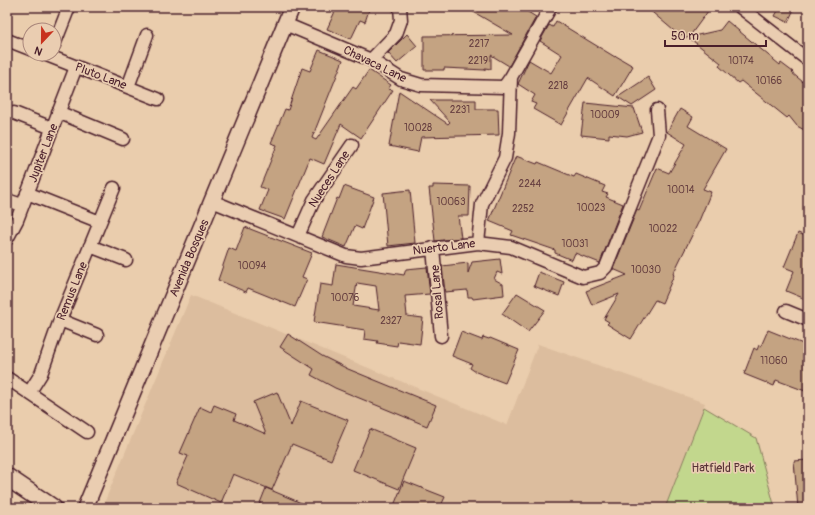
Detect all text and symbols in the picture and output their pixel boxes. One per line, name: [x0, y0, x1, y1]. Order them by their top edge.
north arrow: [22, 22, 62, 62]
scale bar: [665, 22, 766, 48]
text: 50 m: [671, 29, 699, 44]
house number: 2217: [469, 38, 490, 50]
text: N: [32, 43, 44, 58]
street label: Chavaca Lane: [341, 43, 409, 86]
house number: 2219: [468, 55, 488, 67]
house number: 10174: [728, 55, 754, 67]
street label: Pluto Lane: [73, 60, 129, 93]
house number: 10166: [756, 75, 782, 87]
house number: 2218: [548, 80, 568, 92]
house number: 2231: [450, 104, 470, 116]
house number: 10009: [590, 109, 620, 121]
street label: Jupiter Lane: [25, 122, 62, 185]
house number: 10028: [404, 122, 432, 134]
street label: Nueces Lane: [305, 148, 353, 211]
house number: 2244: [519, 178, 542, 190]
house number: 10014: [667, 184, 695, 196]
house number: 10063: [437, 196, 466, 208]
house number: 10023: [577, 202, 606, 214]
house number: 2252: [512, 203, 534, 215]
street label: Avenida Bosques: [166, 217, 213, 299]
house number: 10022: [649, 223, 678, 235]
street label: Nuerto Lane: [412, 236, 476, 259]
house number: 10031: [561, 238, 589, 250]
street label: Remus Lane: [54, 260, 91, 323]
house number: 10094: [238, 260, 266, 272]
street label: Rosal Lane: [428, 264, 447, 320]
house number: 10030: [631, 264, 661, 276]
house number: 10076: [331, 292, 360, 304]
house number: 2327: [380, 315, 403, 327]
house number: 11060: [760, 355, 788, 367]
park label: Hatfield Park: [692, 461, 754, 476]

